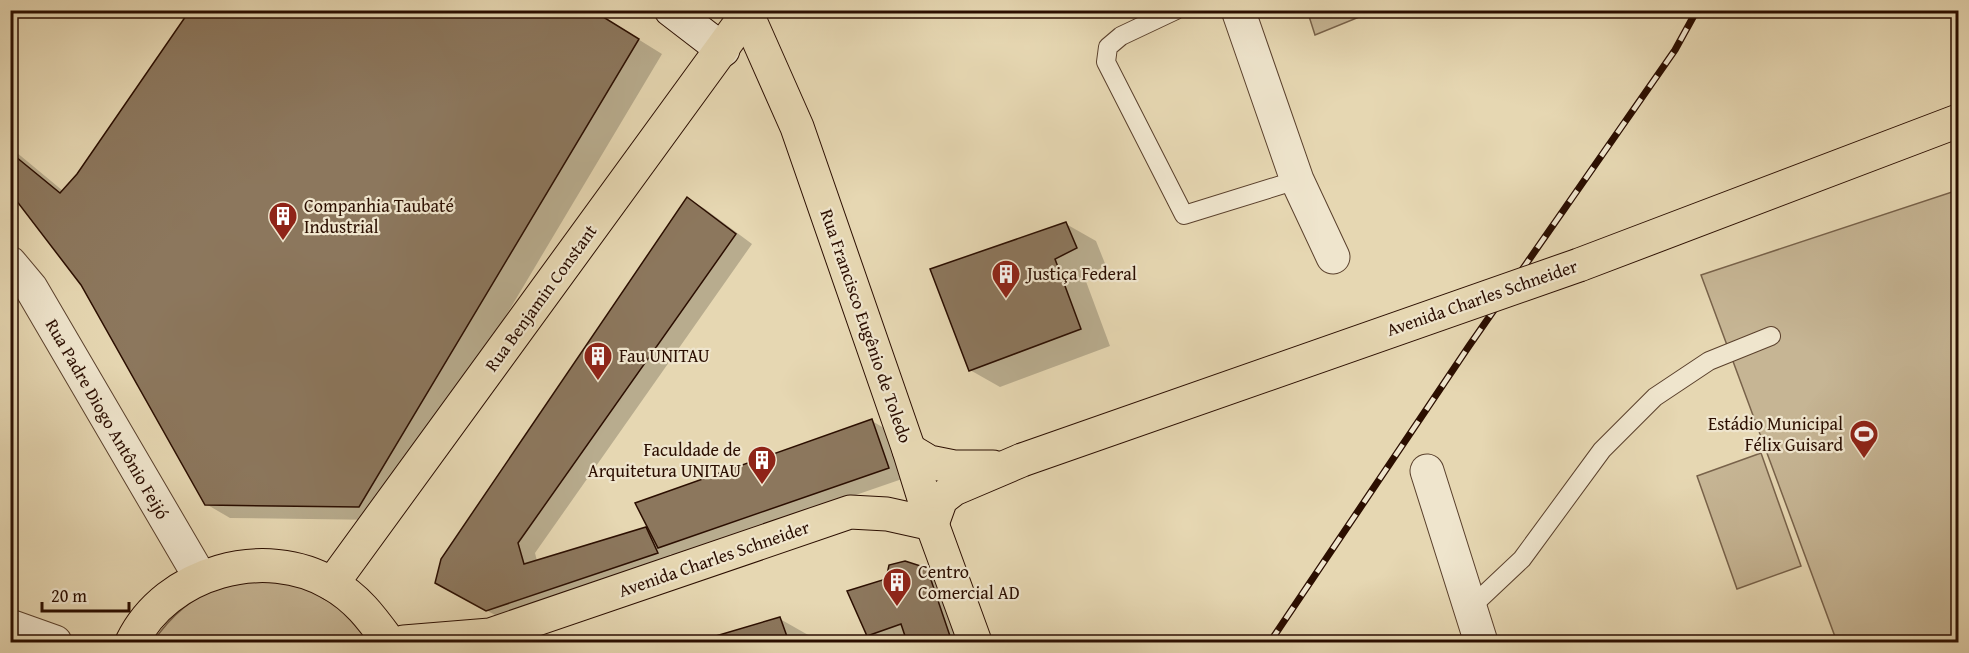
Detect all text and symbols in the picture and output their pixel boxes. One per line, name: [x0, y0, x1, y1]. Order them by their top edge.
place label: Companhia Taubaté Industrial: [304, 192, 454, 240]
building icon: Companhia Taubaté Industrial: [267, 200, 299, 242]
street label: Rua Francisco Eugênio de Toledo: [814, 205, 919, 447]
street label: Rua Benjamin Constant: [478, 218, 604, 377]
street label: Avenida Charles Schneider: [1383, 252, 1582, 343]
building icon: Justiça Federal: [990, 258, 1022, 300]
place label: Justiça Federal: [1025, 260, 1137, 287]
street label: Rua Padre Diogo Antônio Feijó: [39, 313, 176, 524]
building icon: Fau UNITAU: [582, 340, 614, 382]
place label: Fau UNITAU: [619, 342, 710, 369]
place label: Estádio Municipal Félix Guisard: [1708, 410, 1843, 458]
sports icon: Estádio Municipal Félix Guisard: [1848, 418, 1880, 460]
place label: Faculdade de Arquitetura UNITAU: [588, 436, 741, 484]
building icon: Faculdade de Arquitetura UNITAU: [746, 444, 778, 486]
street label: Avenida Charles Schneider: [615, 513, 814, 604]
place label: Centro Comercial AD: [918, 558, 1020, 606]
building icon: Centro Comercial AD: [881, 566, 913, 608]
scale bar: [42, 575, 129, 613]
text: 20 m: [51, 582, 87, 609]

